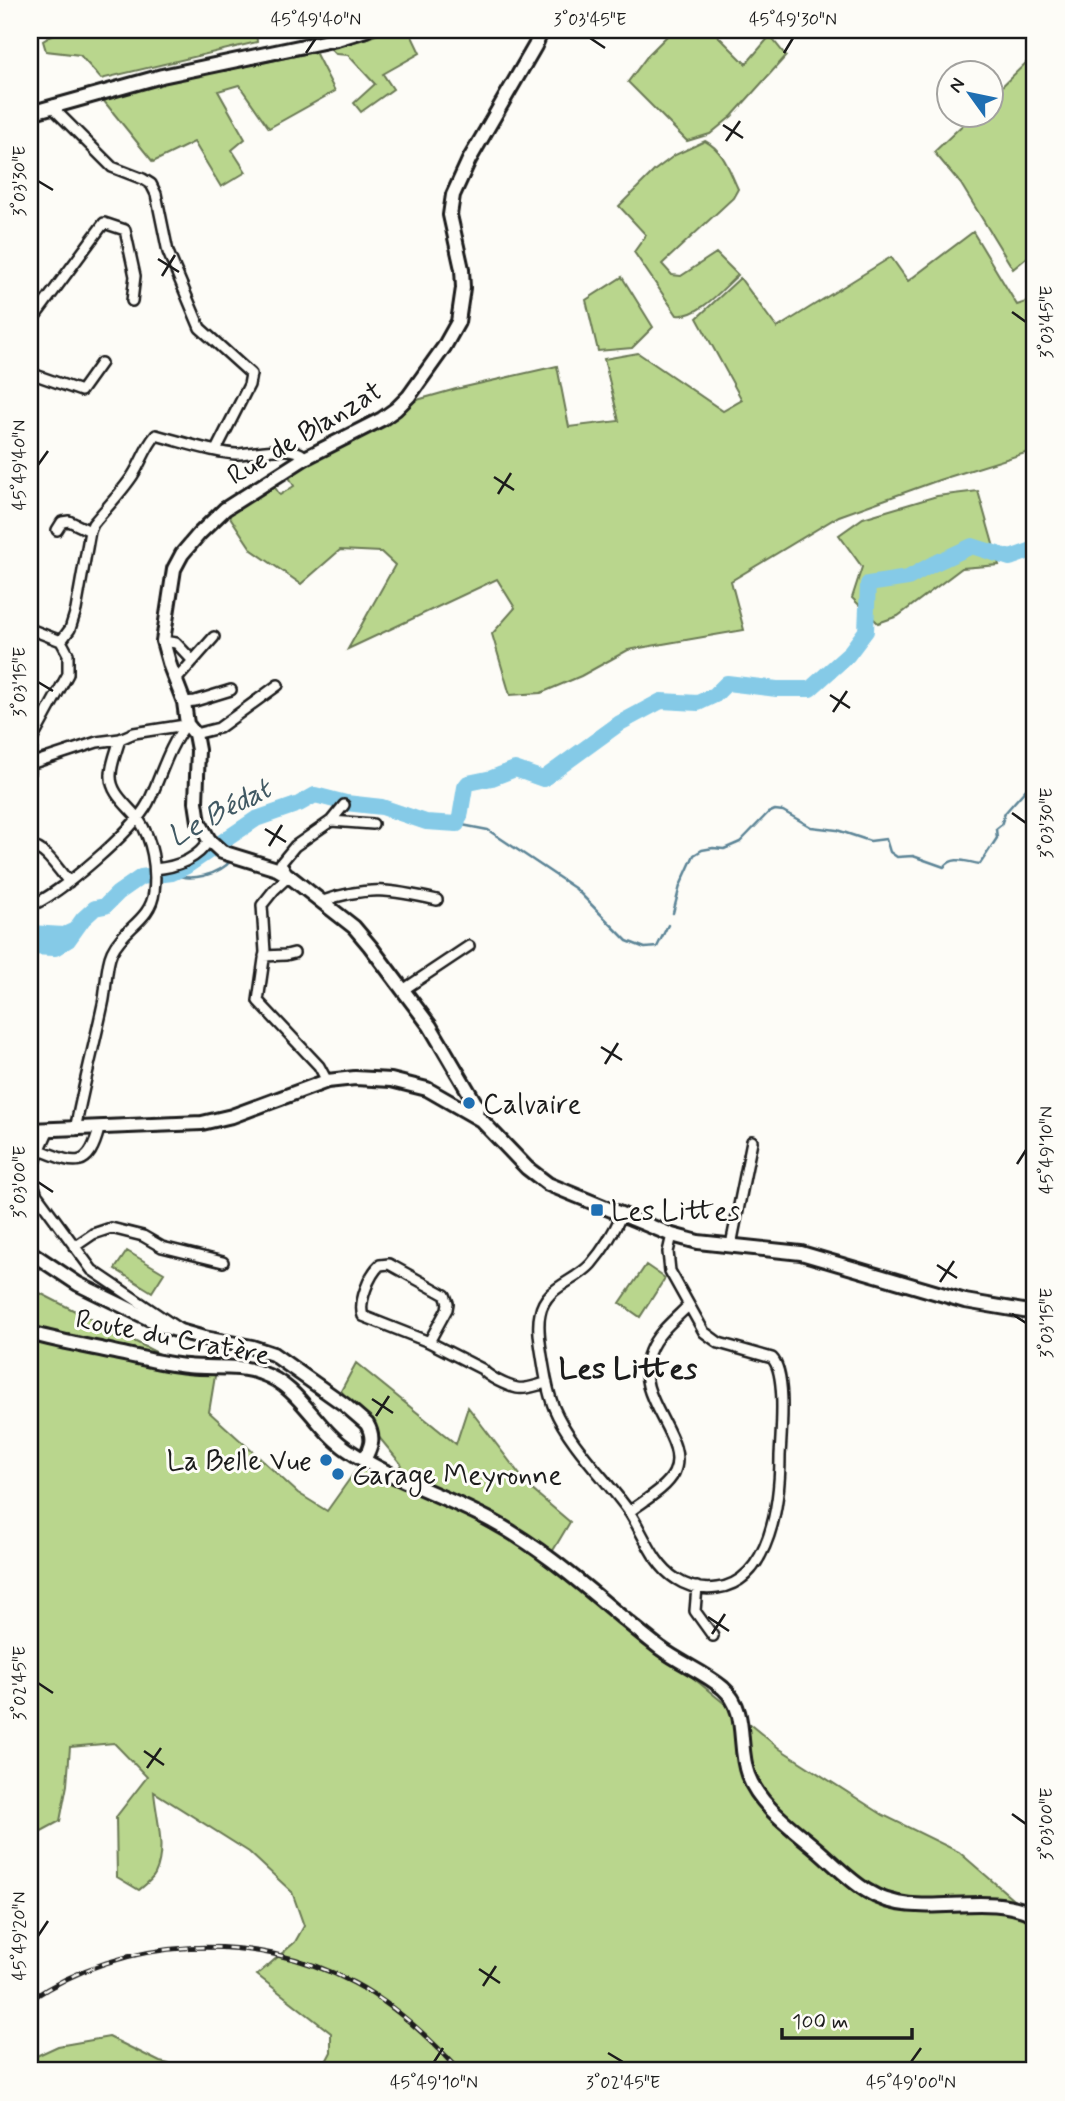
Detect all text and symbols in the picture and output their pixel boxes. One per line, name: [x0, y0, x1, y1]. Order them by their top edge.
text: 45°49'40"N: [271, 8, 361, 32]
text: 3°03'45"E: [554, 8, 626, 32]
text: 45°49'30"N: [749, 8, 837, 32]
north arrow: [936, 60, 1006, 130]
text: N: [943, 73, 971, 98]
text: 3°03'30"E: [8, 145, 32, 217]
text: 3°03'45"E: [1035, 286, 1059, 358]
street label: Rue de Blanzat: [221, 373, 390, 495]
text: 45°49'40"N: [8, 420, 32, 510]
text: 3°03'15"E: [8, 647, 32, 717]
water label: Le Bédat: [161, 769, 280, 857]
text: 3°03'30"E: [1035, 787, 1059, 859]
place label: Calvaire: [483, 1087, 581, 1124]
marker: Calvaire: [461, 1095, 477, 1111]
text: 45°49'10"N: [1035, 1106, 1059, 1194]
text: 3°03'00"E: [8, 1145, 32, 1219]
place label: Les Littes: [611, 1194, 740, 1231]
marker: Les Littes: [589, 1202, 605, 1218]
text: 3°03'15"E: [1035, 1288, 1059, 1358]
street label: Route du Cratère: [72, 1301, 273, 1375]
district label: Les Littes: [559, 1350, 698, 1389]
place label: La Belle Vue: [167, 1444, 312, 1481]
marker: La Belle Vue: [318, 1452, 334, 1468]
place label: Garage Meyronne: [352, 1458, 562, 1497]
marker: Garage Meyronne: [330, 1466, 346, 1482]
text: 3°02'45"E: [8, 1646, 32, 1720]
text: 3°03'00"E: [1035, 1787, 1059, 1861]
text: 45°49'20"N: [8, 1892, 32, 1980]
scale bar: [782, 1996, 911, 2040]
text: 100 m: [792, 2008, 848, 2036]
text: 45°49'10"N: [390, 2071, 478, 2095]
text: 3°02'45"E: [586, 2071, 660, 2095]
text: 45°49'00"N: [866, 2071, 956, 2095]

